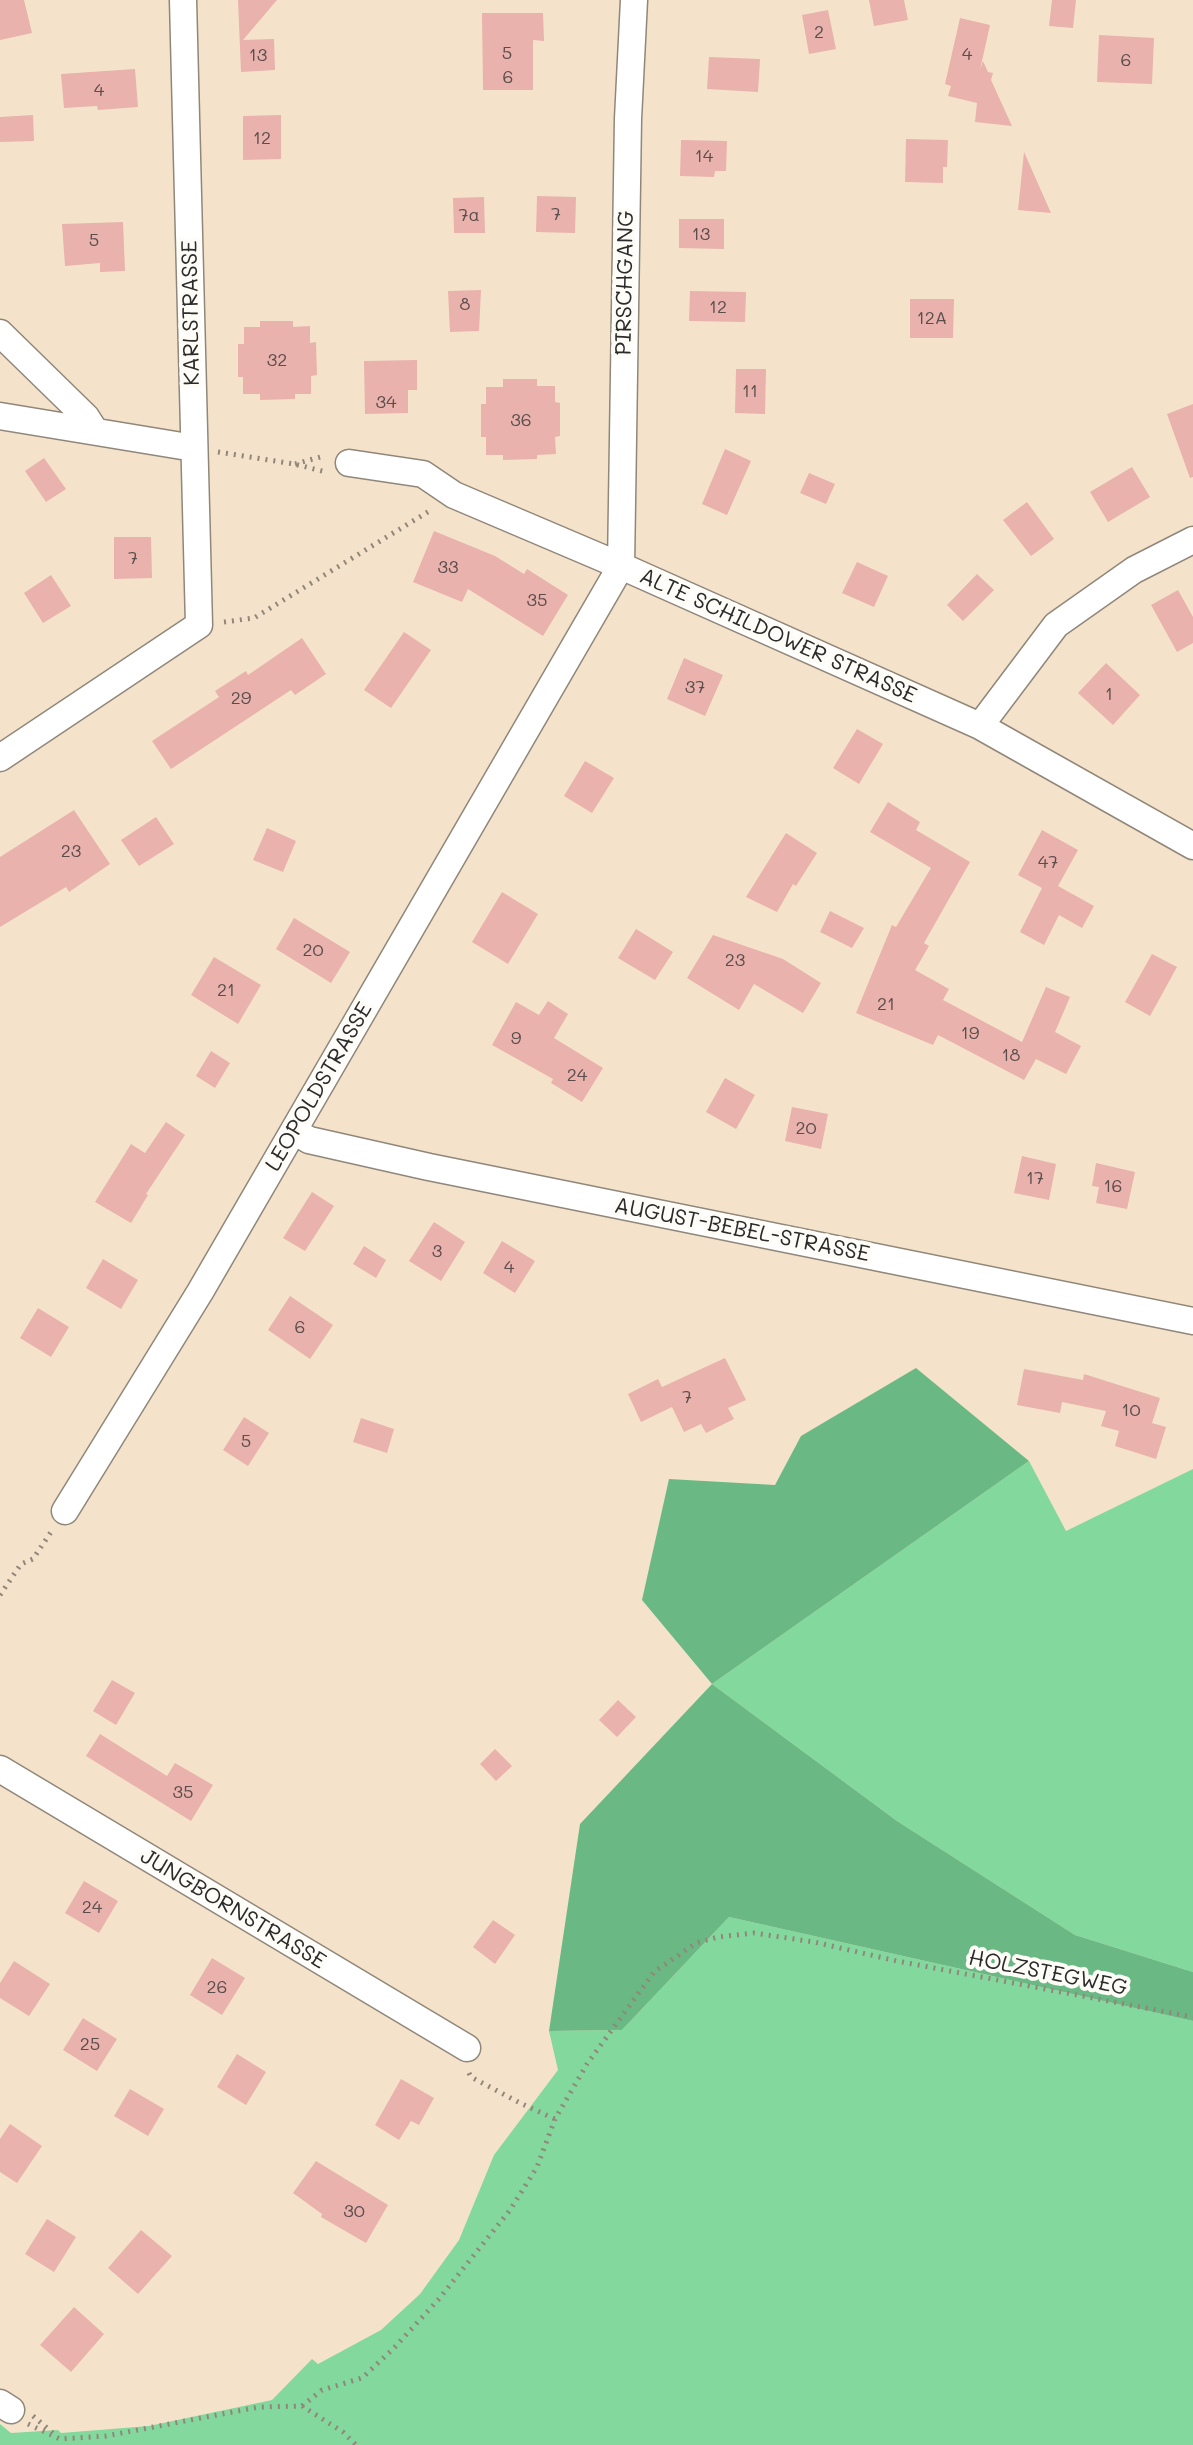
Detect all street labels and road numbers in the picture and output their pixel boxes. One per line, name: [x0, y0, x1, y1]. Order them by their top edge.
street label: PIRSCHGANG: [611, 210, 639, 356]
street label: KARLSTRASSE: [177, 240, 205, 386]
street label: ALTE SCHILDOWER STRASSE: [635, 563, 921, 709]
street label: LEOPOLDSTRASSE: [260, 998, 378, 1176]
street label: AUGUST-BEBEL-STRASSE: [612, 1192, 872, 1268]
street label: JUNGBORNSTRASSE: [135, 1843, 331, 1975]
street label: HOLZSTEGWEG: [966, 1945, 1130, 2001]

